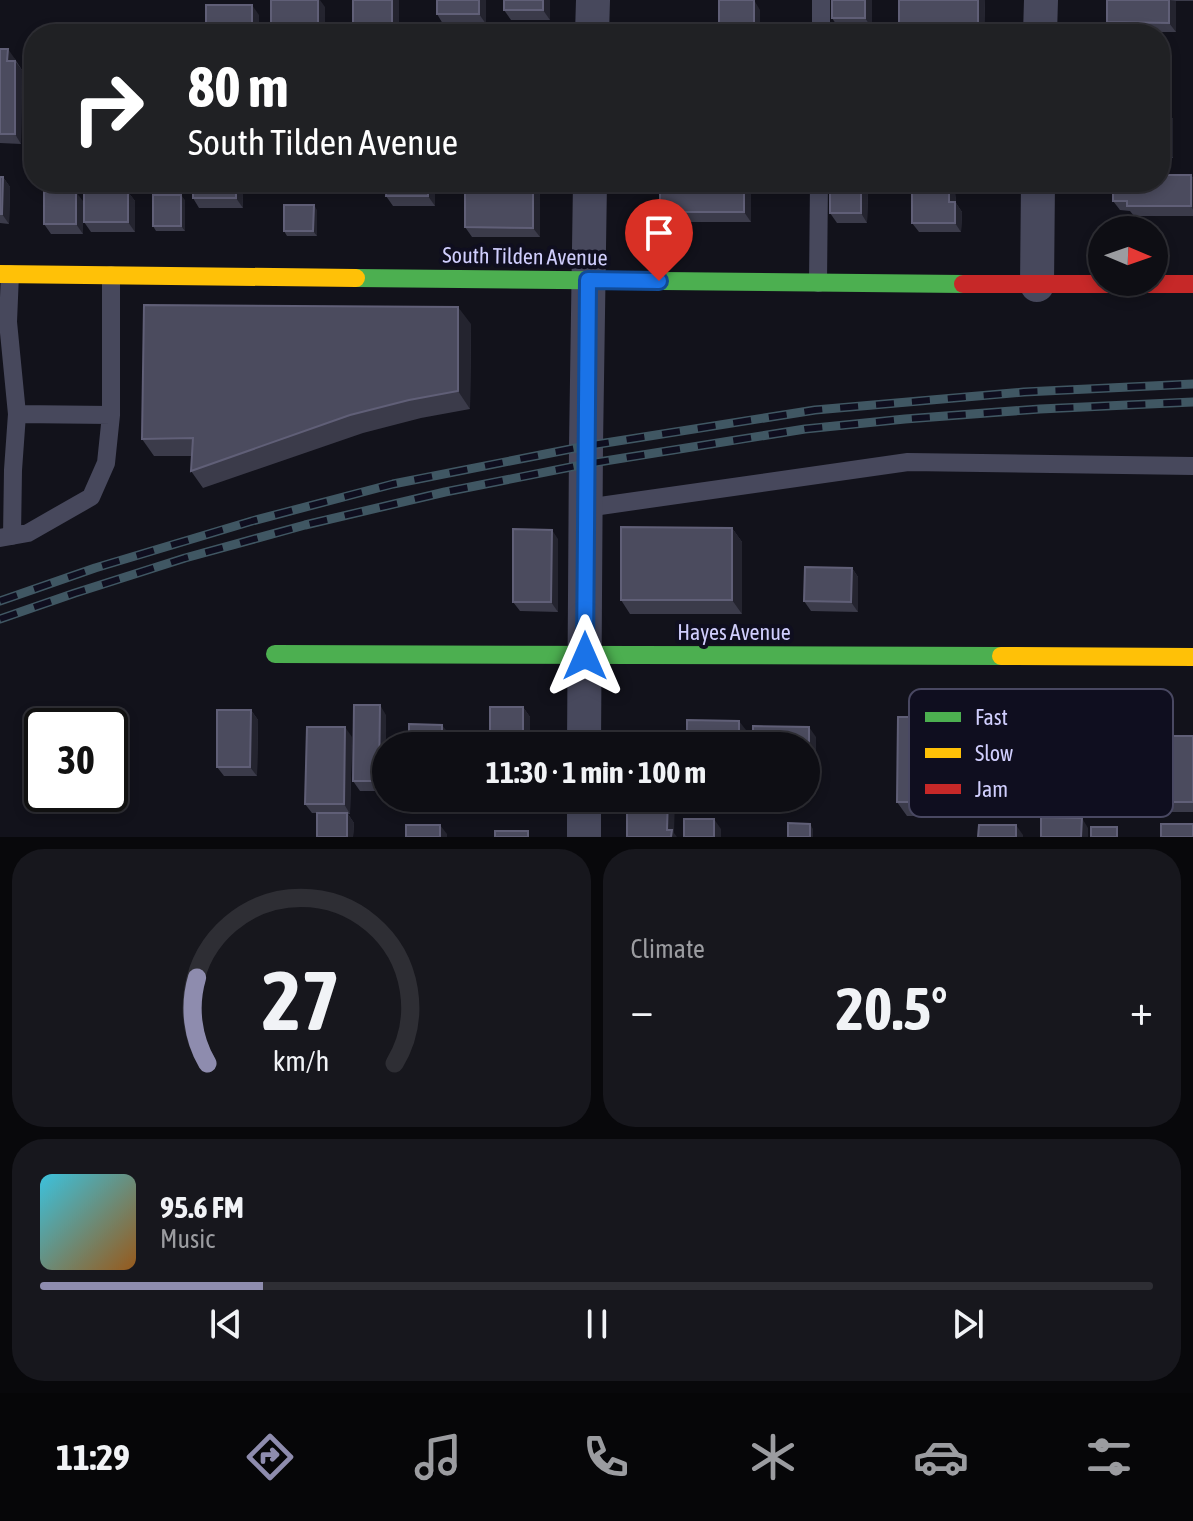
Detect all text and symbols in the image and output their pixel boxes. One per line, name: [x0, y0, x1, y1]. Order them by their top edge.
text: 80 m: [188, 55, 289, 119]
icon: right: [56, 56, 160, 160]
text: South Tilden Avenue: [188, 121, 458, 163]
pin: [625, 199, 693, 281]
icon: arrive: [637, 211, 681, 255]
north arrow: [1088, 216, 1168, 296]
map controls: [1088, 216, 1168, 296]
street label: South Tilden Avenue: [442, 242, 608, 270]
position arrow: [543, 614, 627, 698]
street label: Hayes Avenue: [677, 619, 791, 645]
legend: [909, 689, 1173, 817]
text: Fast: [975, 704, 1008, 730]
speed limit sign: 30: [24, 708, 128, 812]
text: Slow: [975, 740, 1013, 766]
text: 11:30 · 1 min · 100 m: [486, 755, 706, 789]
text: Jam: [975, 776, 1008, 802]
text: Climate: [631, 934, 705, 964]
text: 27: [262, 952, 340, 1048]
text: 20.5°: [836, 974, 948, 1043]
text: −: [631, 984, 653, 1034]
text: +: [1130, 984, 1153, 1034]
text: km/h: [273, 1044, 330, 1077]
text: 95.6 FM: [160, 1190, 244, 1224]
text: Music: [160, 1224, 215, 1254]
icon: previous: [204, 1302, 248, 1346]
icon: pause: [575, 1302, 619, 1346]
icon: next: [946, 1302, 990, 1346]
icon: directions: [242, 1429, 298, 1485]
icon: music: [410, 1429, 466, 1485]
icon: phone: [578, 1429, 634, 1485]
icon: climate: [745, 1429, 801, 1485]
icon: car: [913, 1429, 969, 1485]
icon: filters: [1081, 1429, 1137, 1485]
text: 11:29: [56, 1436, 130, 1478]

